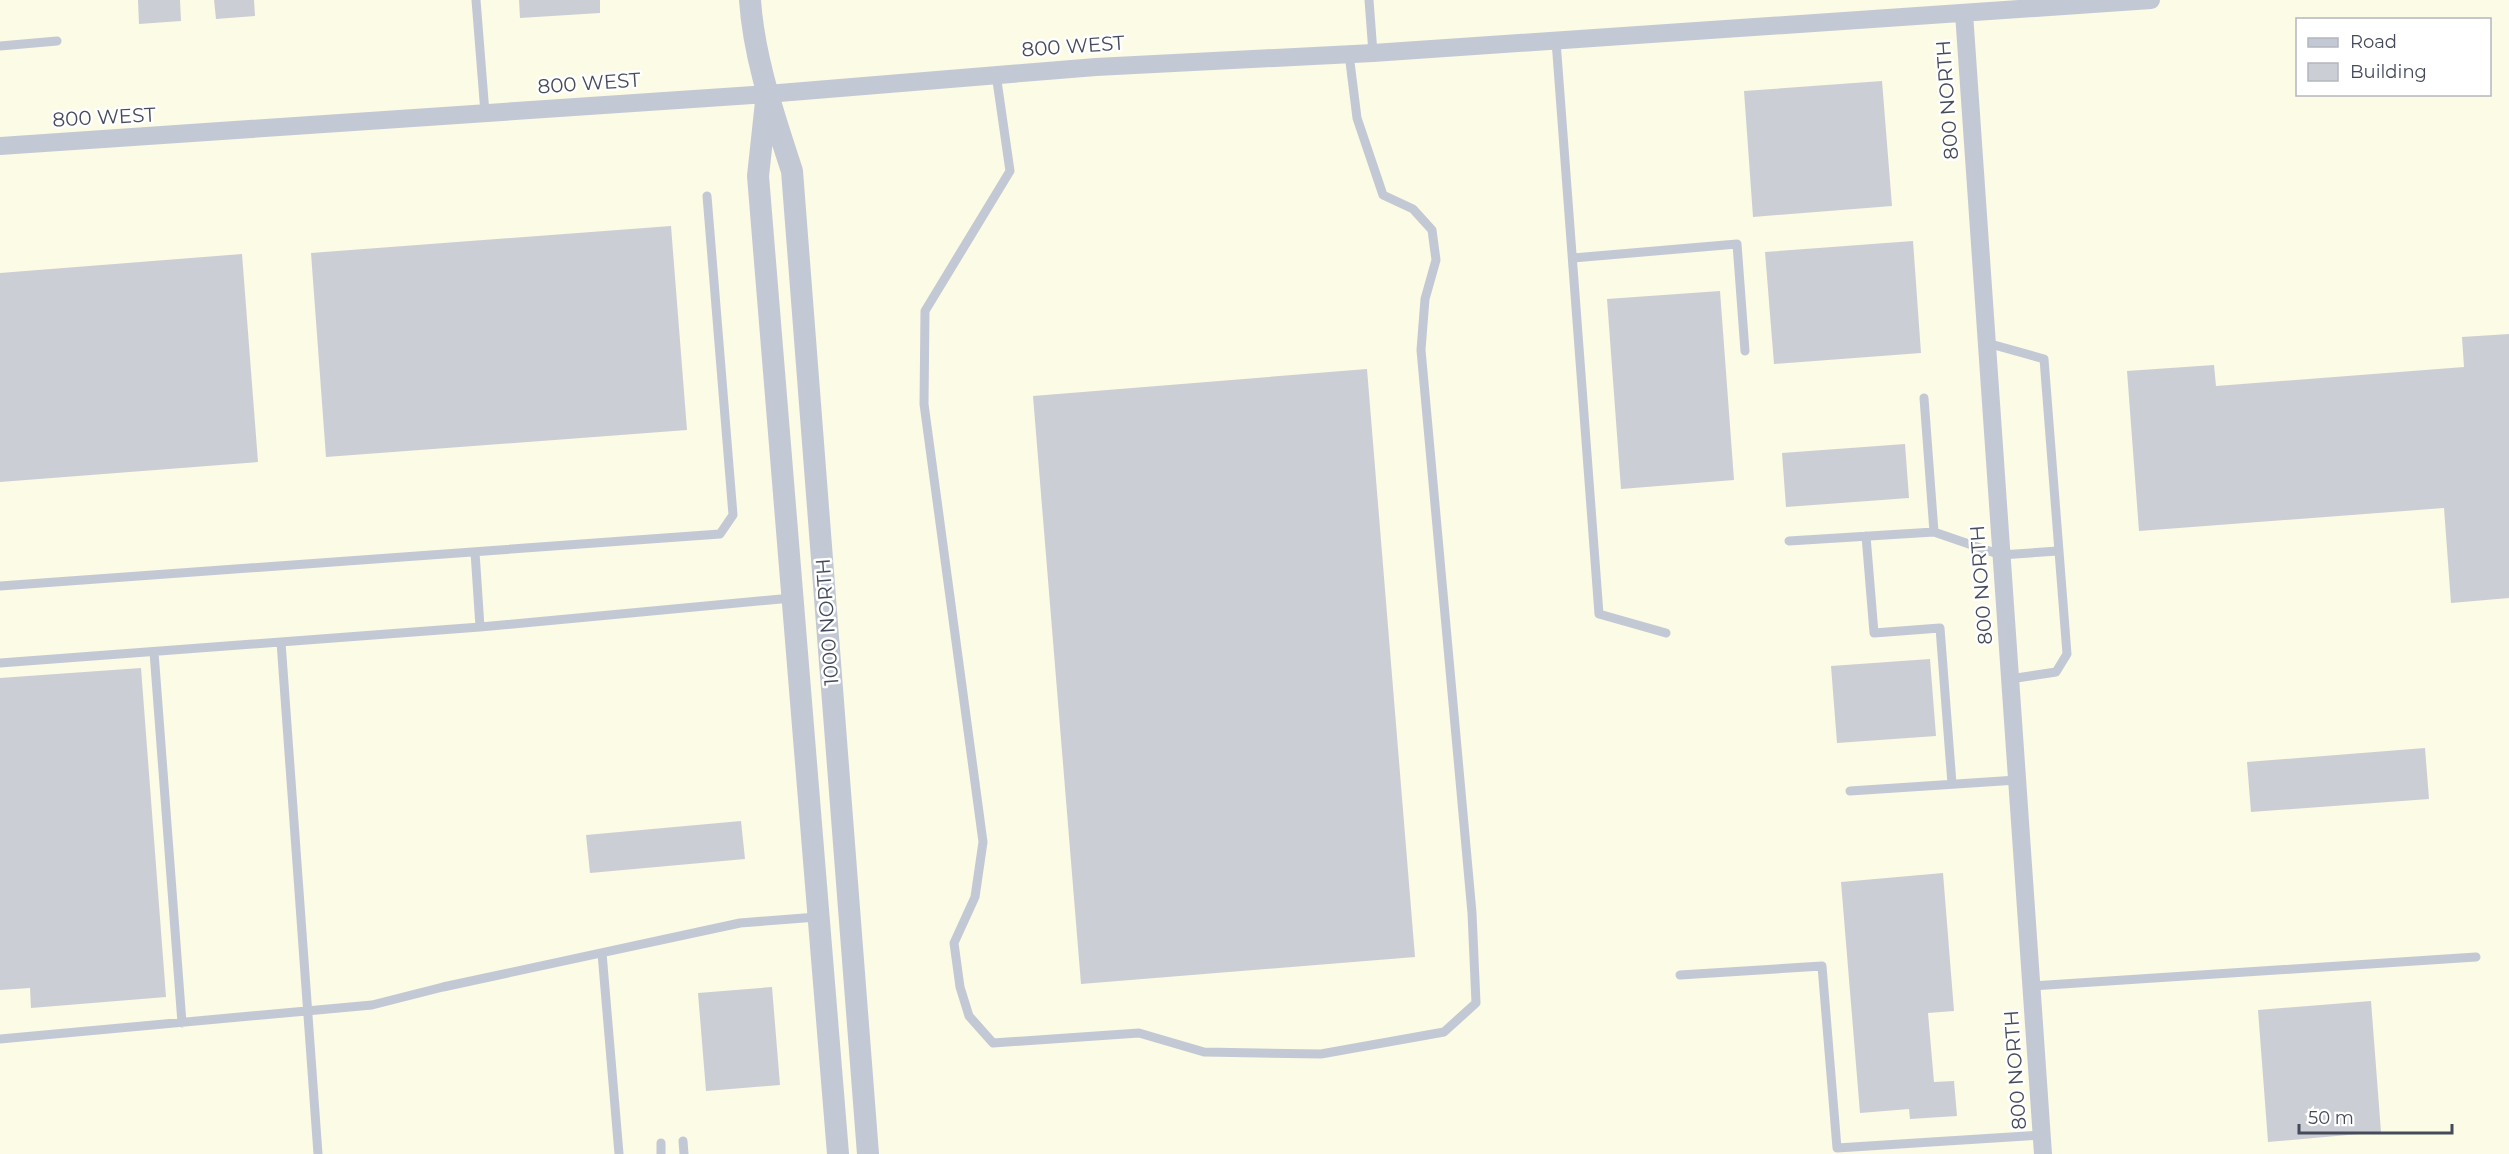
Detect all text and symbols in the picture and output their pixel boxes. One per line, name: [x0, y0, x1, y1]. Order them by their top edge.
legend: [2296, 18, 2491, 96]
street label: 800 WEST: [1021, 30, 1126, 62]
text: Road: [2350, 31, 2397, 53]
street label: 800 NORTH: [1931, 40, 1963, 160]
text: Building: [2350, 61, 2427, 83]
street label: 800 WEST: [537, 67, 642, 99]
street label: 800 WEST: [52, 102, 157, 132]
street label: 800 NORTH: [1965, 525, 1997, 645]
street label: 1000 NORTH: [811, 558, 843, 686]
street label: 800 NORTH: [1999, 1010, 2031, 1130]
scale bar: [2299, 1097, 2452, 1135]
text: 50 m: [2308, 1107, 2354, 1129]

